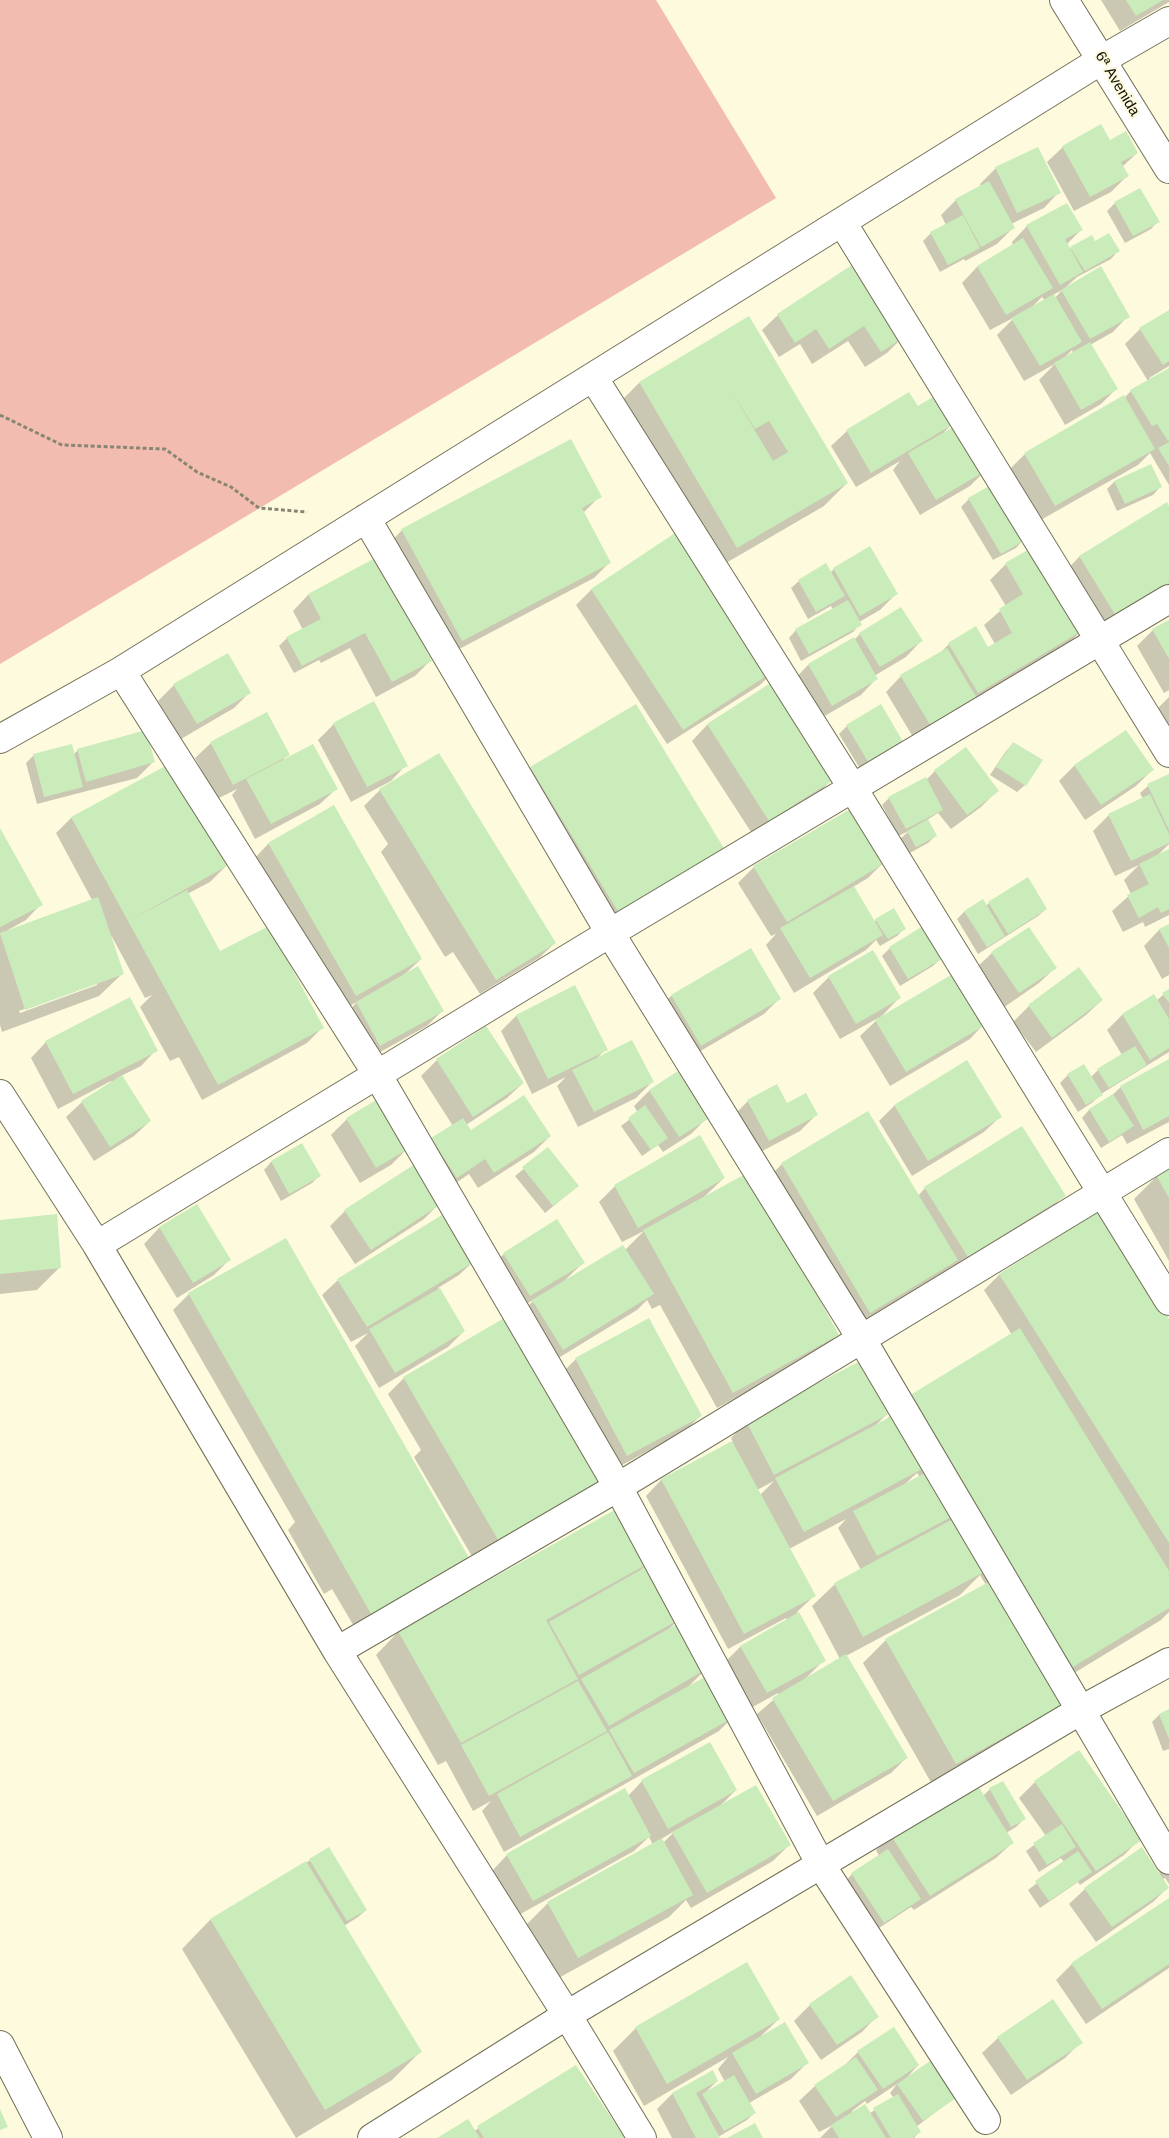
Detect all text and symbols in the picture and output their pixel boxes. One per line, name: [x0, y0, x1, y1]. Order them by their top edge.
street label: 6ª Avenida: [1091, 49, 1143, 119]

